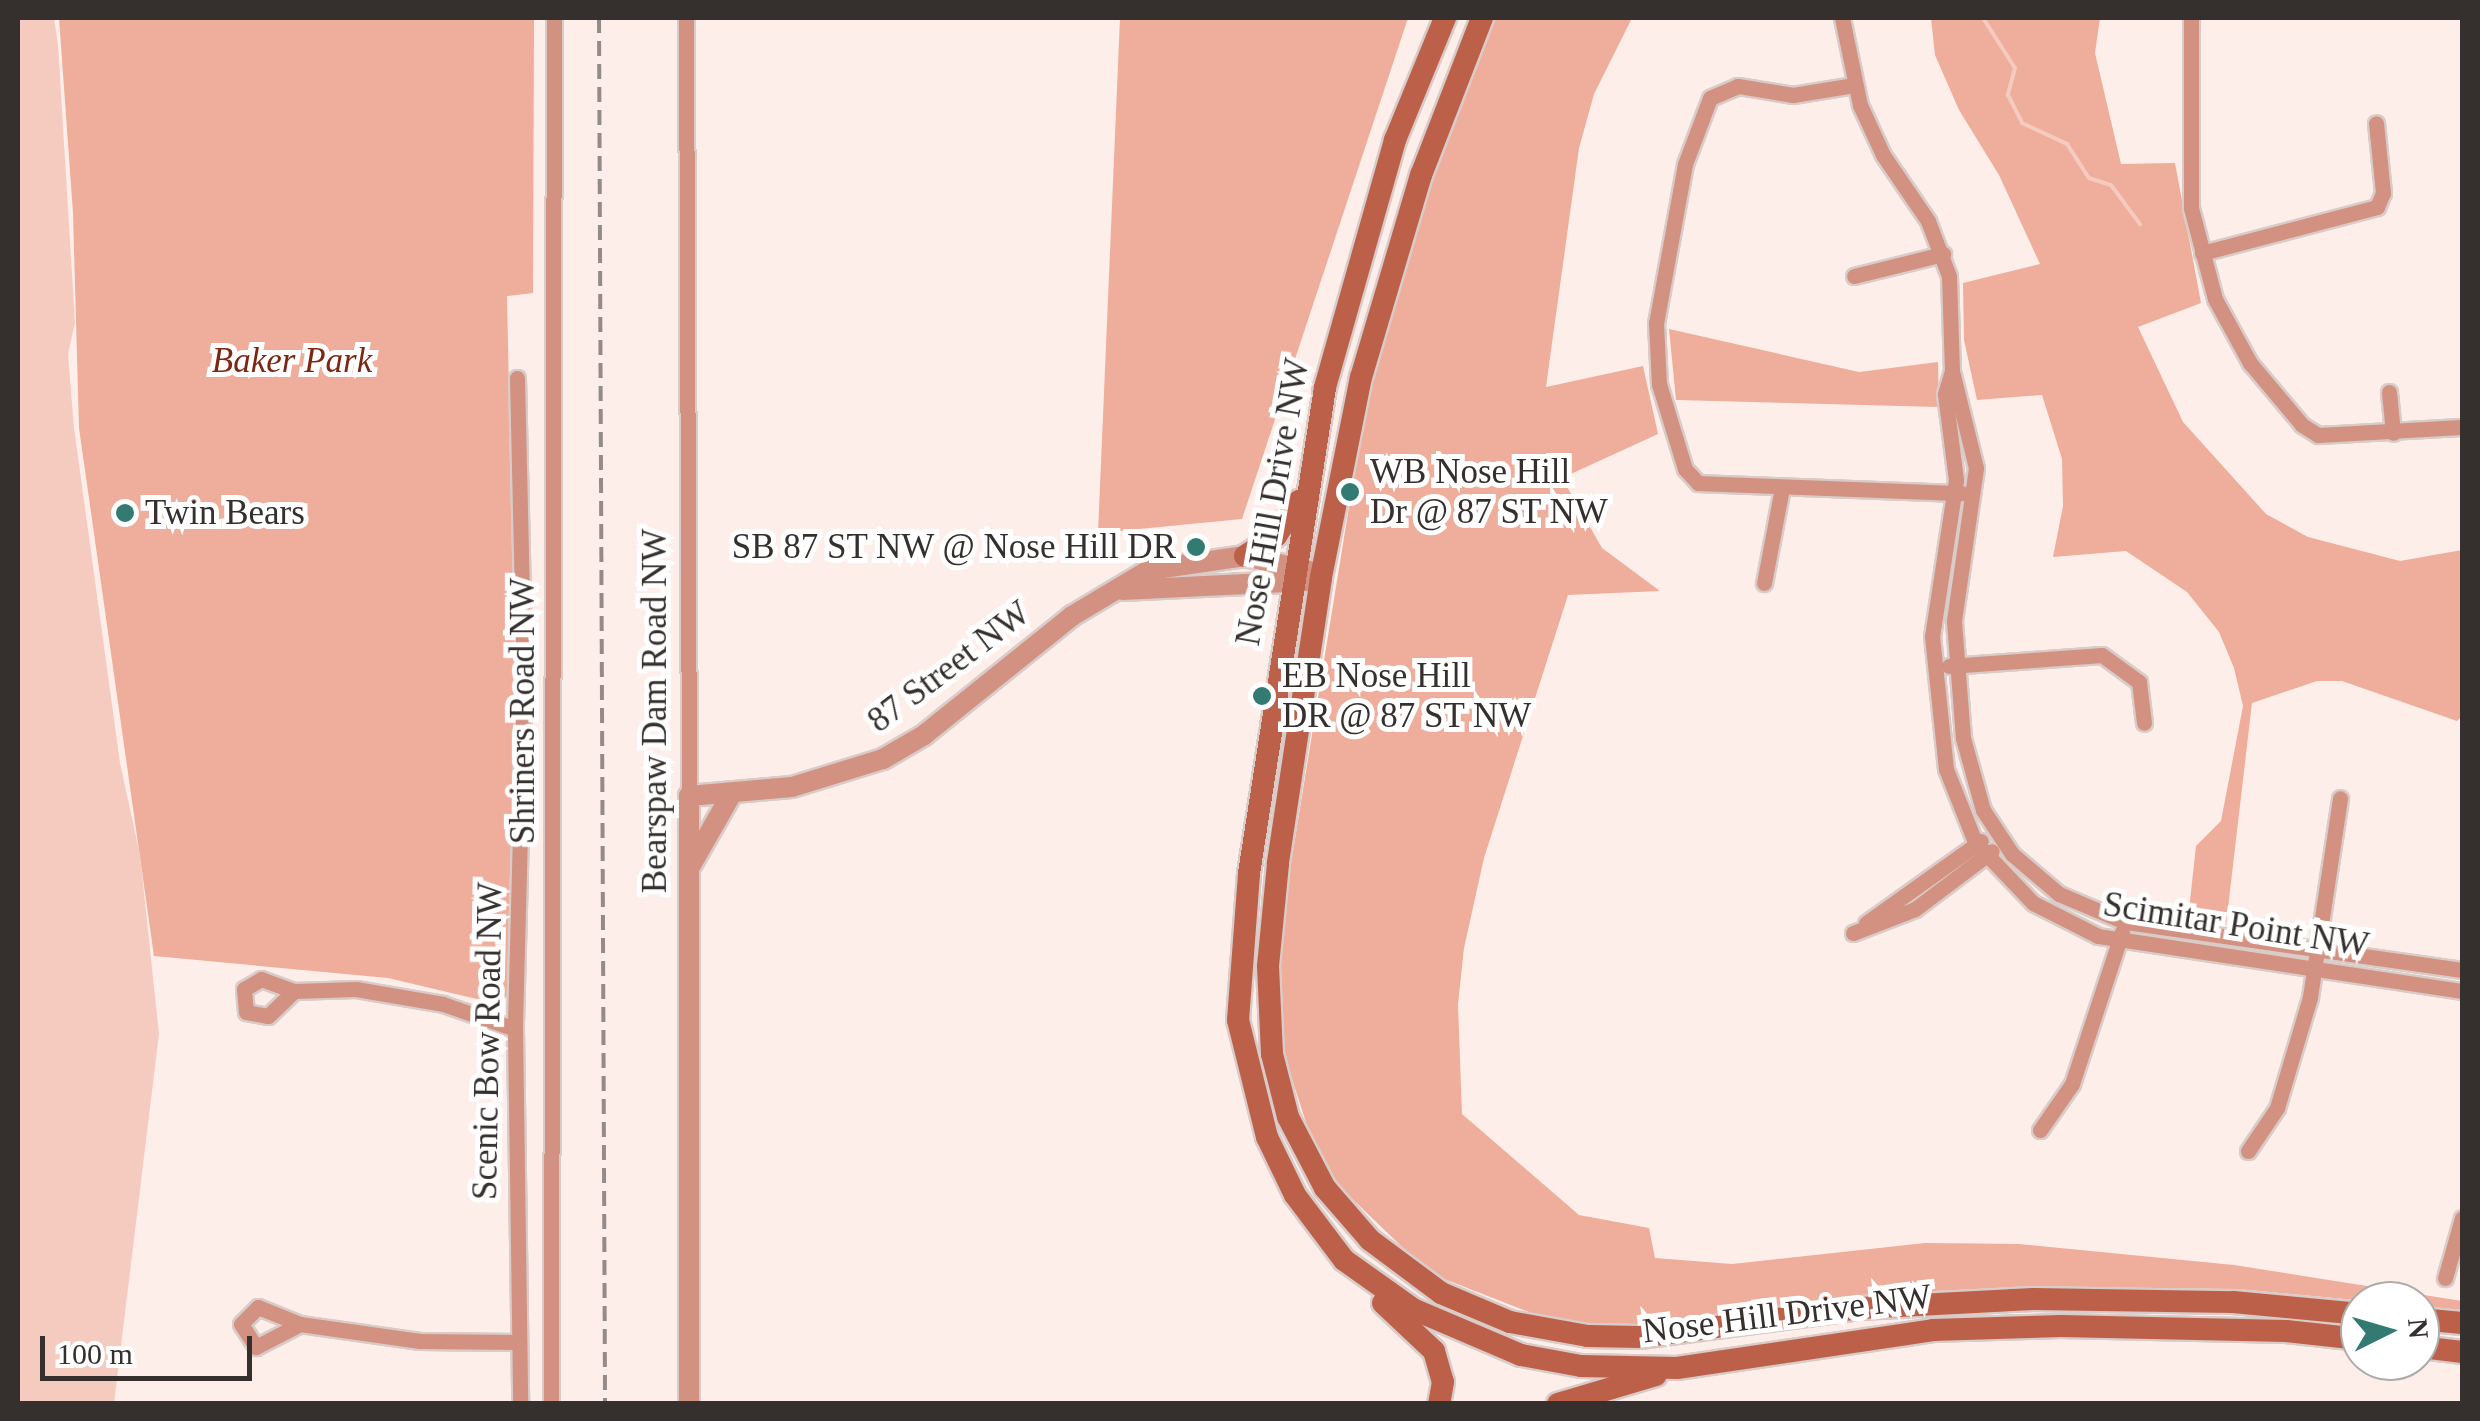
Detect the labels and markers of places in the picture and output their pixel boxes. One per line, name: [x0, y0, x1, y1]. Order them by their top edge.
place label: WB Nose Hill Dr @ 87 ST NW: [1370, 451, 1608, 533]
marker: WB Nose Hill Dr @ 87 ST NW: [1339, 481, 1361, 503]
place label: Twin Bears: [145, 492, 305, 534]
marker: Twin Bears: [114, 502, 136, 524]
place label: SB 87 ST NW @ Nose Hill DR: [731, 526, 1176, 568]
marker: SB 87 ST NW @ Nose Hill DR: [1185, 536, 1207, 558]
place label: EB Nose Hill DR @ 87 ST NW: [1282, 655, 1532, 737]
marker: EB Nose Hill DR @ 87 ST NW: [1251, 685, 1273, 707]

